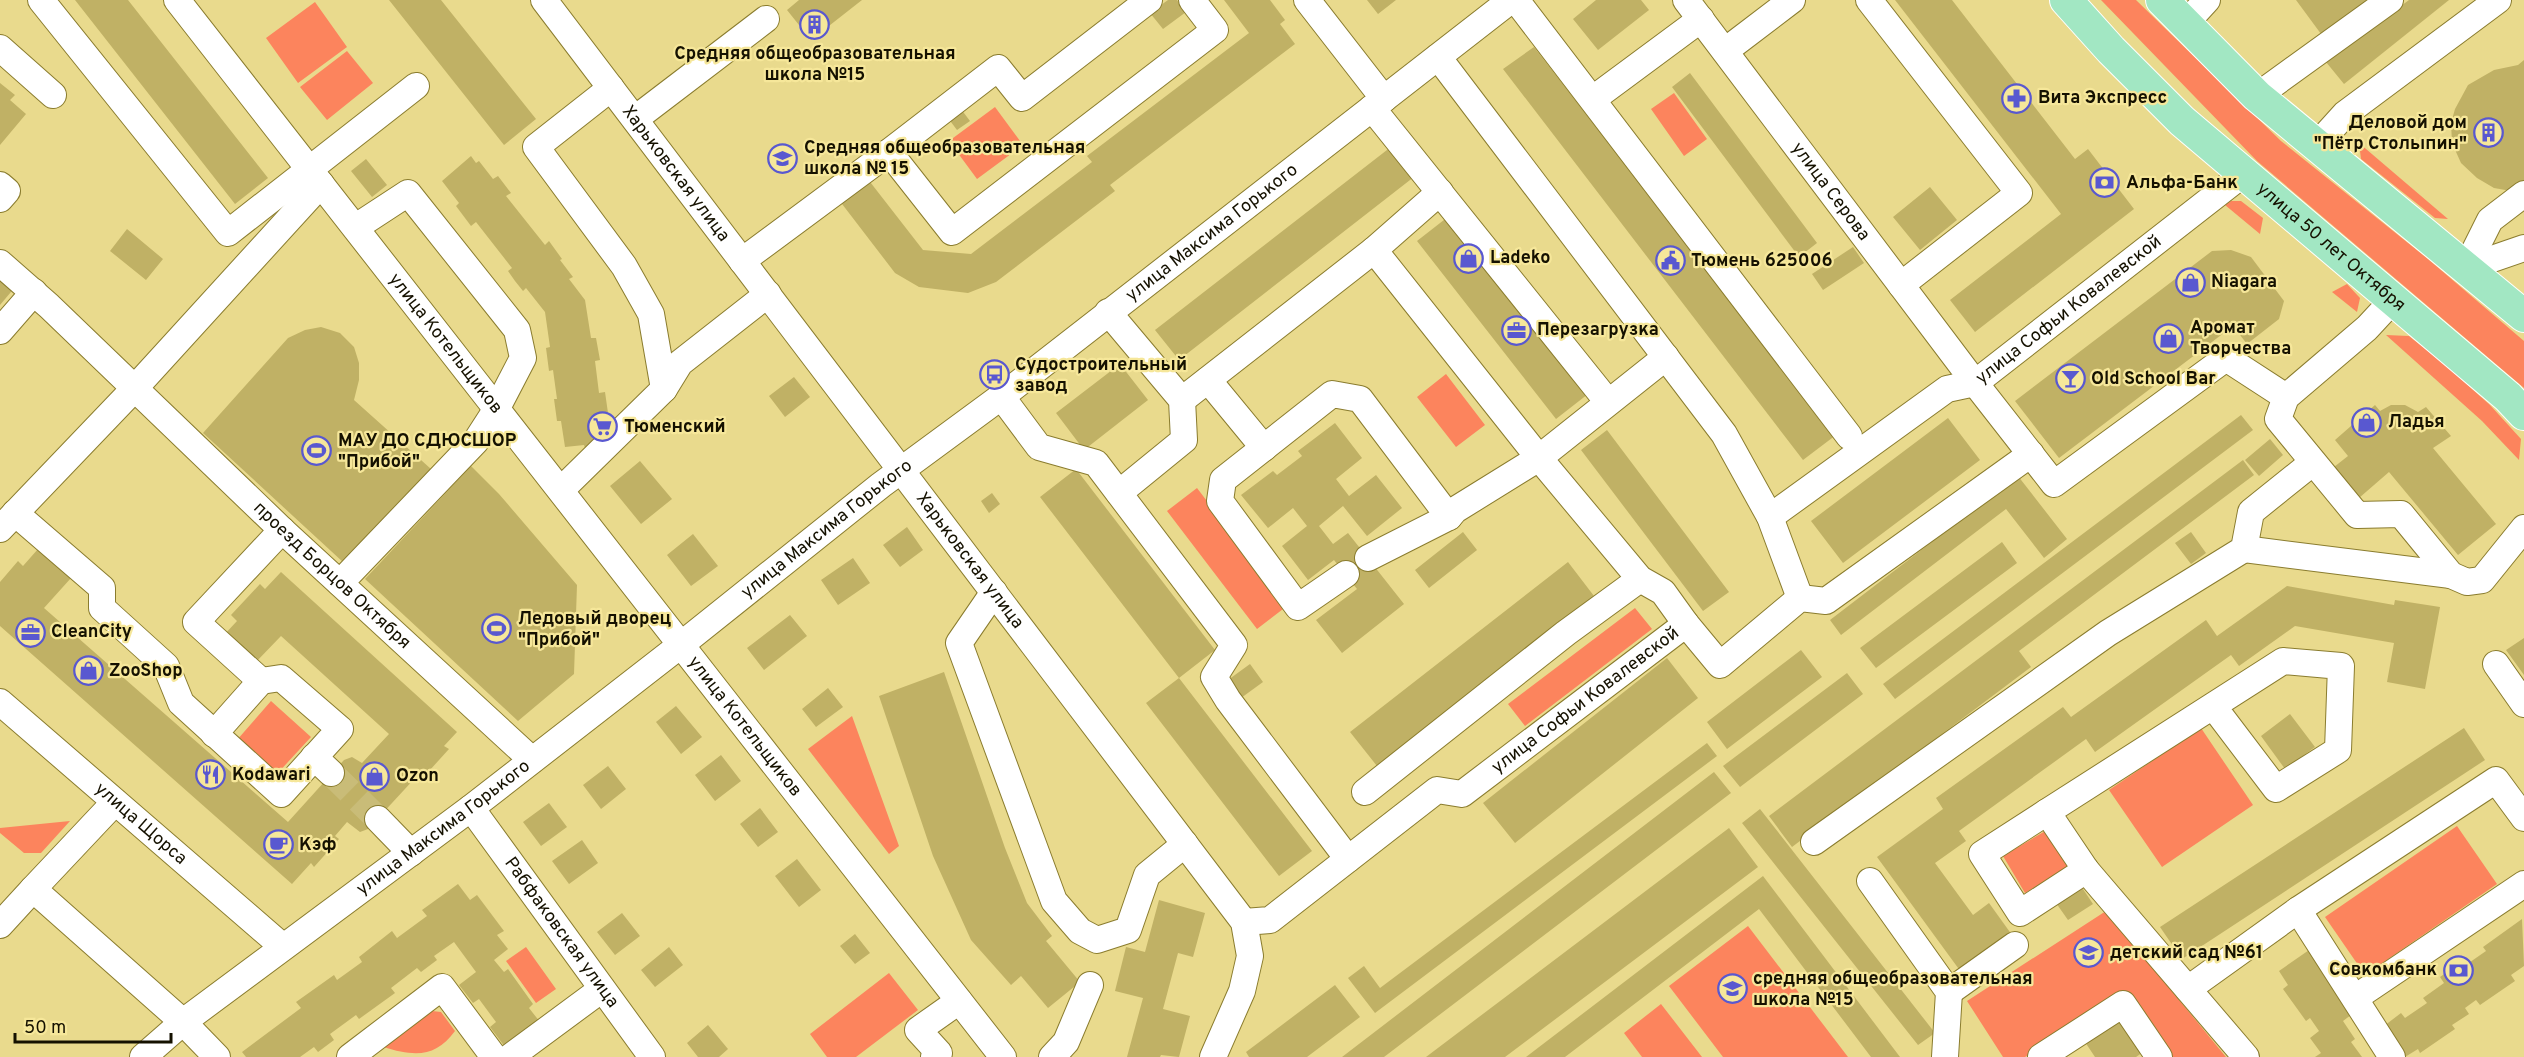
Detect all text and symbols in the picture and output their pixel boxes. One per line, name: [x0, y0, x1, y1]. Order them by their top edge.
building icon: Средняя общеобразовательная школа №15: [799, 9, 831, 41]
place label: Средняя общеобразовательная школа №15: [674, 43, 956, 87]
pharmacy icon: Вита Экспресс: [2001, 82, 2033, 114]
place label: Вита Экспресс: [2038, 87, 2167, 110]
street label: Харьковская улица: [617, 101, 735, 246]
place label: Деловой дом "Пётр Столыпин": [2314, 112, 2467, 156]
building icon: Деловой дом "Пётр Столыпин": [2472, 117, 2504, 149]
place label: Средняя общеобразовательная школа № 15: [804, 137, 1085, 181]
street label: улица Серова: [1786, 138, 1875, 245]
school or university icon: Средняя общеобразовательная школа № 15: [767, 142, 799, 174]
street label: улица Максима Горького: [1121, 159, 1303, 307]
bank icon: Альфа-Банк: [2089, 167, 2121, 199]
place label: Альфа-Банк: [2126, 172, 2238, 195]
street label: улица 50 лет Октября: [2252, 178, 2410, 317]
street label: улица Софьи Ковалевской: [1971, 230, 2166, 390]
shop icon: Ladeko: [1453, 242, 1485, 274]
public building icon: Тюмень 625006: [1654, 245, 1686, 277]
place label: Ladeko: [1490, 247, 1551, 270]
place label: Тюмень 625006: [1691, 250, 1833, 273]
shop icon: Niagara: [2174, 266, 2206, 298]
street label: улица Котельщиков: [383, 268, 508, 419]
place label: Niagara: [2211, 271, 2277, 294]
office icon: Перезагрузка: [1500, 314, 1532, 346]
place label: Аромат Творчества: [2190, 317, 2291, 361]
place label: Перезагрузка: [1537, 319, 1659, 342]
shop icon: Аромат Творчества: [2153, 322, 2185, 354]
place label: Судостроительный завод: [1015, 354, 1187, 398]
bus stop icon: Судостроительный завод: [978, 359, 1010, 391]
bar icon: Old School Bar: [2054, 363, 2086, 395]
place label: Old School Bar: [2091, 368, 2216, 391]
shop icon: Ладья: [2351, 406, 2383, 438]
supermarket icon: Тюменский: [587, 411, 619, 443]
place label: Ладья: [2388, 411, 2445, 434]
place label: Тюменский: [624, 416, 726, 439]
place label: МАУ ДО СДЮСШОР "Прибой": [338, 430, 517, 474]
sports icon: МАУ ДО СДЮСШОР "Прибой": [301, 435, 333, 467]
street label: улица Максима Горького: [736, 454, 917, 604]
street label: Харьковская улица: [911, 488, 1029, 634]
street label: проезд Борцов Октября: [248, 497, 416, 654]
place label: Ледовый дворец "Прибой": [518, 608, 672, 652]
sports icon: Ледовый дворец "Прибой": [481, 613, 513, 645]
office icon: CleanCity: [14, 616, 46, 648]
place label: CleanCity: [51, 621, 132, 644]
street label: улица Софьи Ковалевской: [1487, 622, 1684, 779]
street label: улица Котельщиков: [683, 651, 807, 802]
shop icon: ZooShop: [72, 655, 104, 687]
place label: ZooShop: [109, 660, 183, 683]
street label: улица Максима Горького: [352, 755, 535, 901]
restaurant icon: Kodawari: [195, 759, 227, 791]
shop icon: Ozon: [359, 760, 391, 792]
place label: Kodawari: [232, 764, 311, 787]
place label: Ozon: [396, 765, 439, 788]
street label: улица Щорса: [90, 777, 192, 870]
cafe icon: Кэф: [262, 829, 294, 861]
place label: Кэф: [299, 834, 337, 857]
street label: Рабфаковская улица: [499, 853, 624, 1012]
school or university icon: детский сад №61: [2073, 937, 2105, 969]
place label: детский сад №61: [2110, 942, 2263, 965]
bank icon: Совкомбанк: [2442, 954, 2474, 986]
place label: Совкомбанк: [2329, 959, 2437, 982]
place label: средняя общеобразовательная школа №15: [1753, 968, 2033, 1012]
school or university icon: средняя общеобразовательная школа №15: [1716, 973, 1748, 1005]
scale bar: [15, 1006, 171, 1044]
text: 50 m: [24, 1017, 66, 1040]

